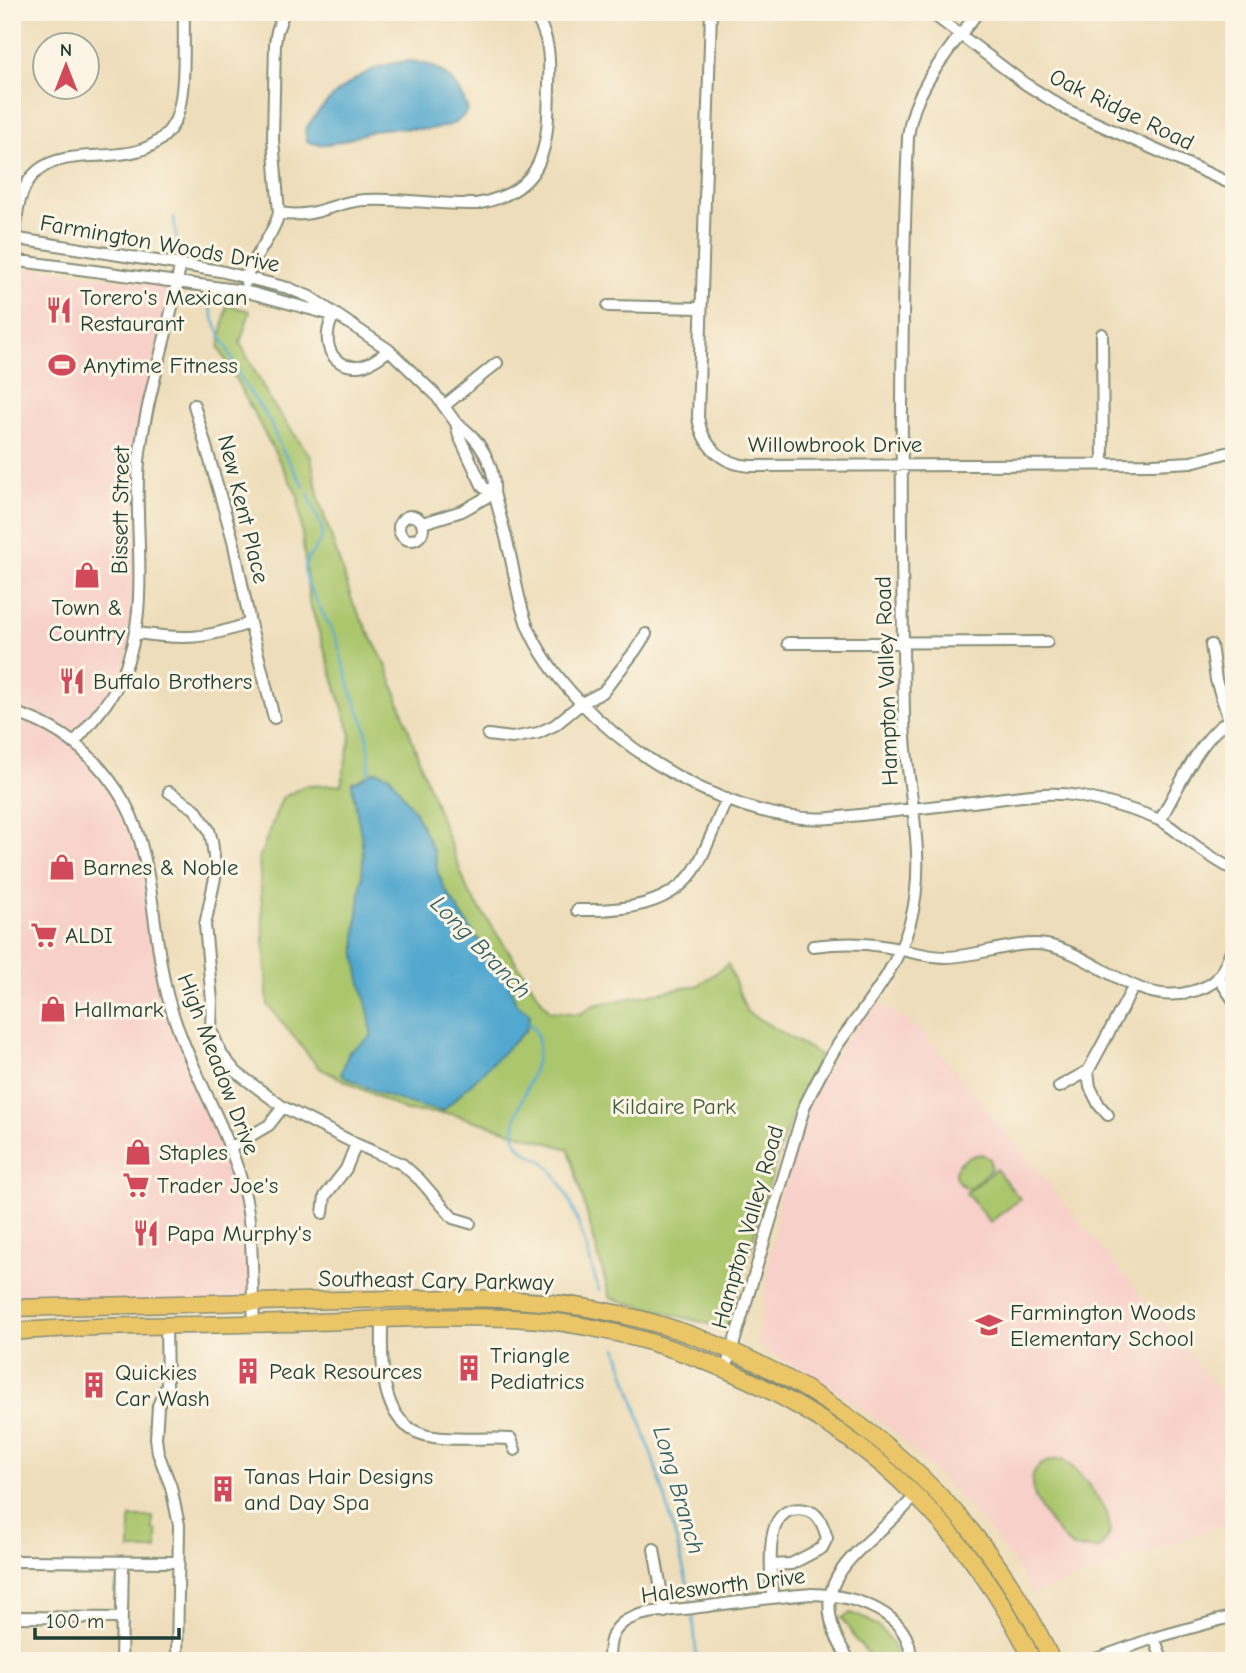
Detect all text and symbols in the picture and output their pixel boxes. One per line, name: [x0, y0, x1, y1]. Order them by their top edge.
north arrow: [32, 32, 102, 102]
text: N: [60, 39, 72, 61]
street label: Oak Ridge Road: [1045, 63, 1199, 156]
street label: Farmington Woods Drive: [38, 209, 282, 278]
place label: Torero's Mexican Restaurant: [80, 284, 248, 337]
restaurant icon: Torero's Mexican Restaurant: [44, 295, 74, 325]
sports icon: Anytime Fitness: [47, 350, 77, 380]
place label: Anytime Fitness: [83, 352, 238, 379]
street label: Willowbrook Drive: [748, 431, 922, 458]
street label: New Kent Place: [212, 432, 275, 586]
street label: Bissett Street: [106, 444, 135, 574]
shop icon: Town & Country: [72, 560, 102, 590]
street label: Hampton Valley Road: [869, 576, 904, 786]
place label: Town & Country: [49, 594, 126, 647]
restaurant icon: Buffalo Brothers: [57, 666, 87, 696]
place label: Buffalo Brothers: [93, 668, 252, 695]
shop icon: Barnes & Noble: [47, 852, 77, 882]
place label: Barnes & Noble: [83, 854, 238, 881]
water label: Long Branch: [425, 890, 537, 1004]
supermarket icon: ALDI: [29, 920, 59, 950]
place label: ALDI: [65, 922, 113, 949]
street label: High Meadow Drive: [172, 970, 266, 1159]
shop icon: Hallmark: [38, 994, 68, 1024]
place label: Hallmark: [74, 996, 164, 1023]
park label: Kildaire Park: [612, 1093, 736, 1120]
street label: Hampton Valley Road: [706, 1122, 789, 1332]
shop icon: Staples: [123, 1137, 153, 1167]
place label: Staples: [159, 1139, 228, 1166]
supermarket icon: Trader Joe's: [121, 1170, 151, 1200]
place label: Trader Joe's: [157, 1172, 278, 1199]
restaurant icon: Papa Murphy's: [131, 1218, 161, 1248]
place label: Papa Murphy's: [167, 1220, 312, 1247]
street label: Southeast Cary Parkway: [318, 1265, 555, 1296]
place label: Farmington Woods Elementary School: [1010, 1299, 1196, 1352]
school or university icon: Farmington Woods Elementary School: [974, 1310, 1004, 1340]
place label: Triangle Pediatrics: [490, 1342, 584, 1395]
building icon: Triangle Pediatrics: [454, 1353, 484, 1383]
building icon: Peak Resources: [233, 1356, 263, 1386]
place label: Peak Resources: [269, 1358, 422, 1385]
place label: Quickies Car Wash: [115, 1359, 210, 1412]
building icon: Quickies Car Wash: [79, 1370, 109, 1400]
water label: Long Branch: [647, 1423, 711, 1557]
place label: Tanas Hair Designs and Day Spa: [244, 1463, 433, 1516]
building icon: Tanas Hair Designs and Day Spa: [208, 1474, 238, 1504]
street label: Halesworth Drive: [639, 1562, 807, 1609]
scale bar: [35, 1596, 178, 1640]
text: 100 m: [46, 1609, 104, 1633]

